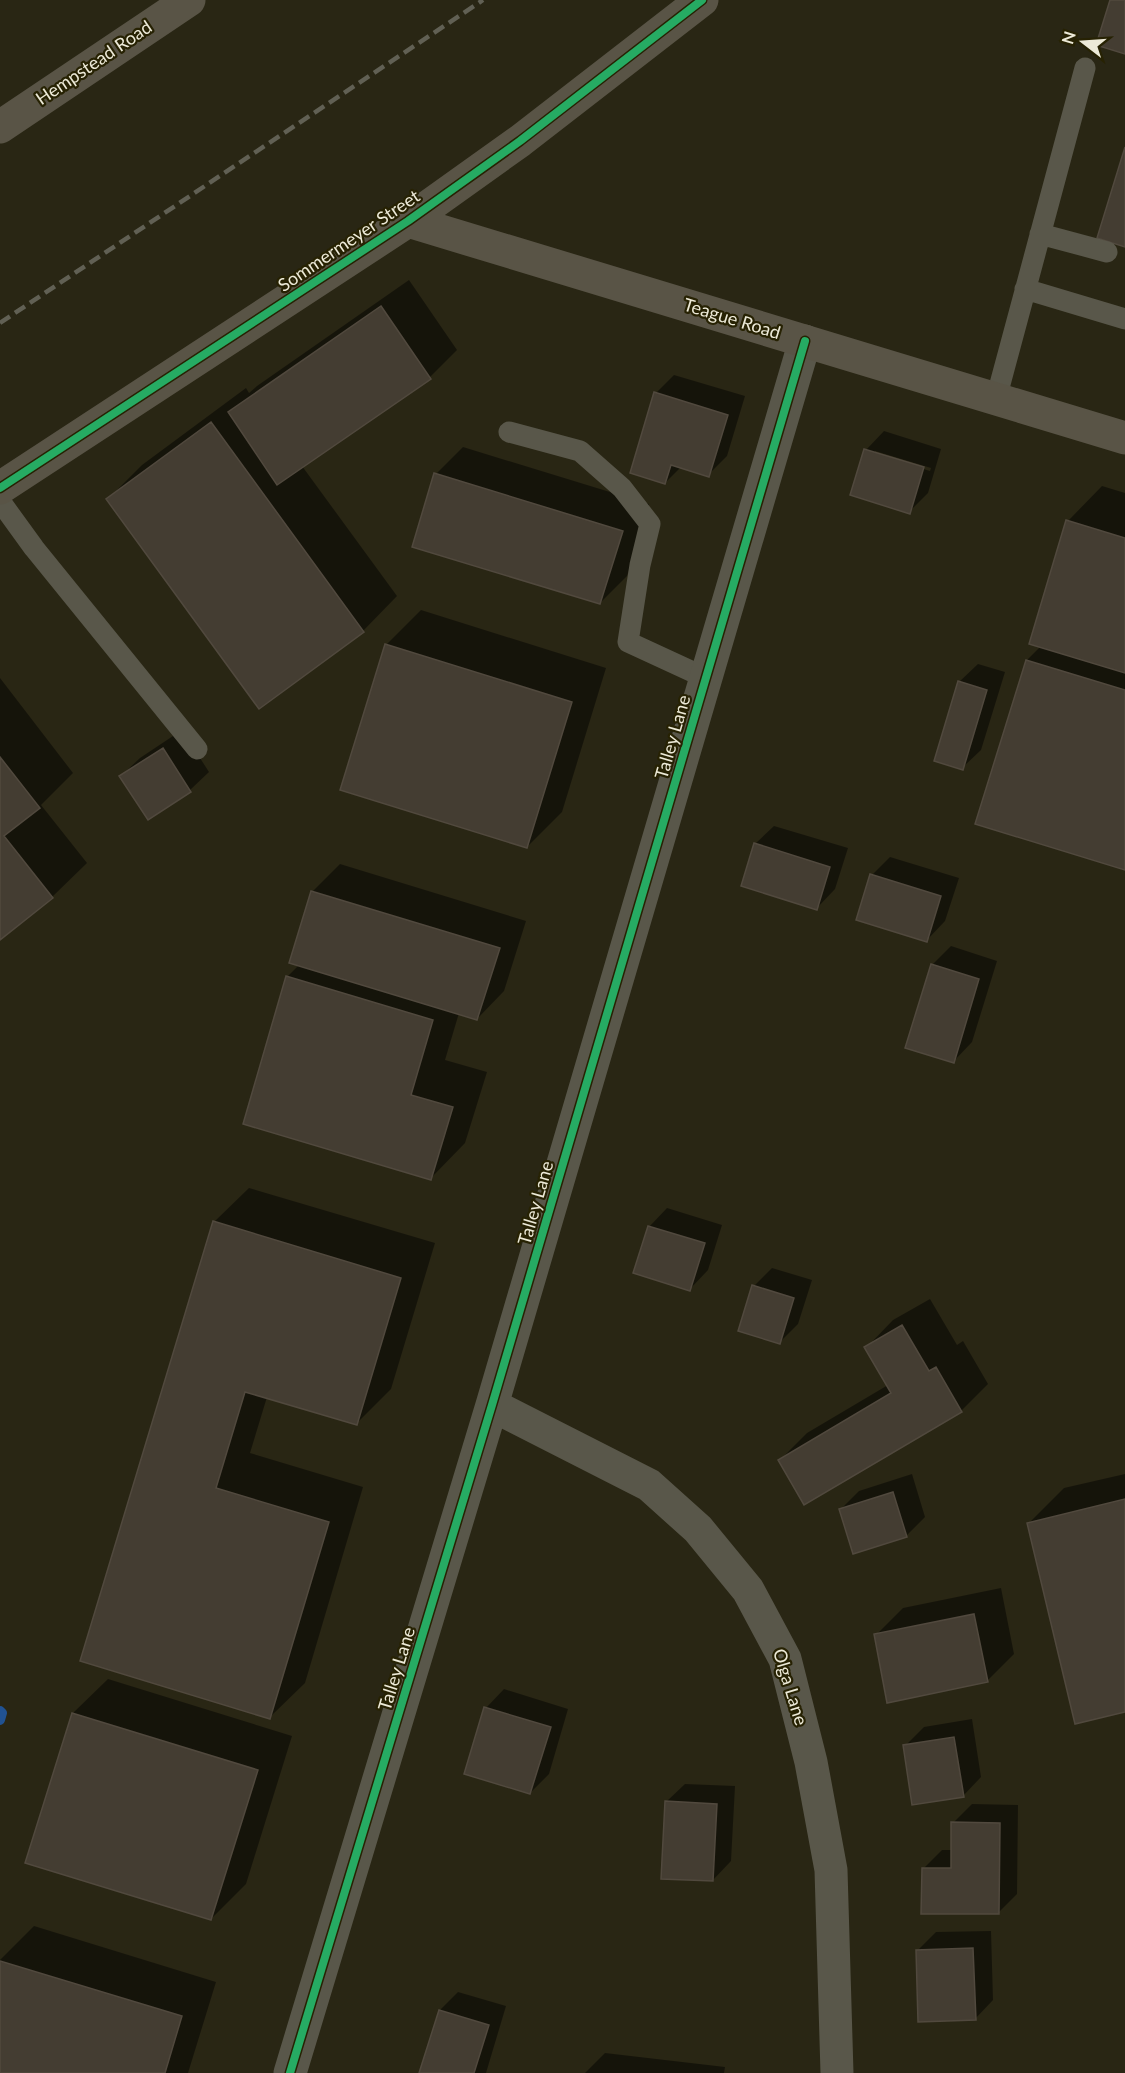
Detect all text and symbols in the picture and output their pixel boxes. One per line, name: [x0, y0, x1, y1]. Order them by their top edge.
north arrow: [1053, 12, 1113, 72]
street label: Hempstead Road: [31, 15, 156, 109]
text: N: [1057, 29, 1079, 46]
street label: Sommermeyer Street: [273, 184, 424, 296]
street label: Teague Road: [681, 293, 783, 343]
street label: Talley Lane: [650, 692, 695, 781]
street label: Talley Lane: [513, 1158, 558, 1247]
street label: Talley Lane: [373, 1624, 419, 1713]
street label: Olga Lane: [769, 1646, 813, 1728]

